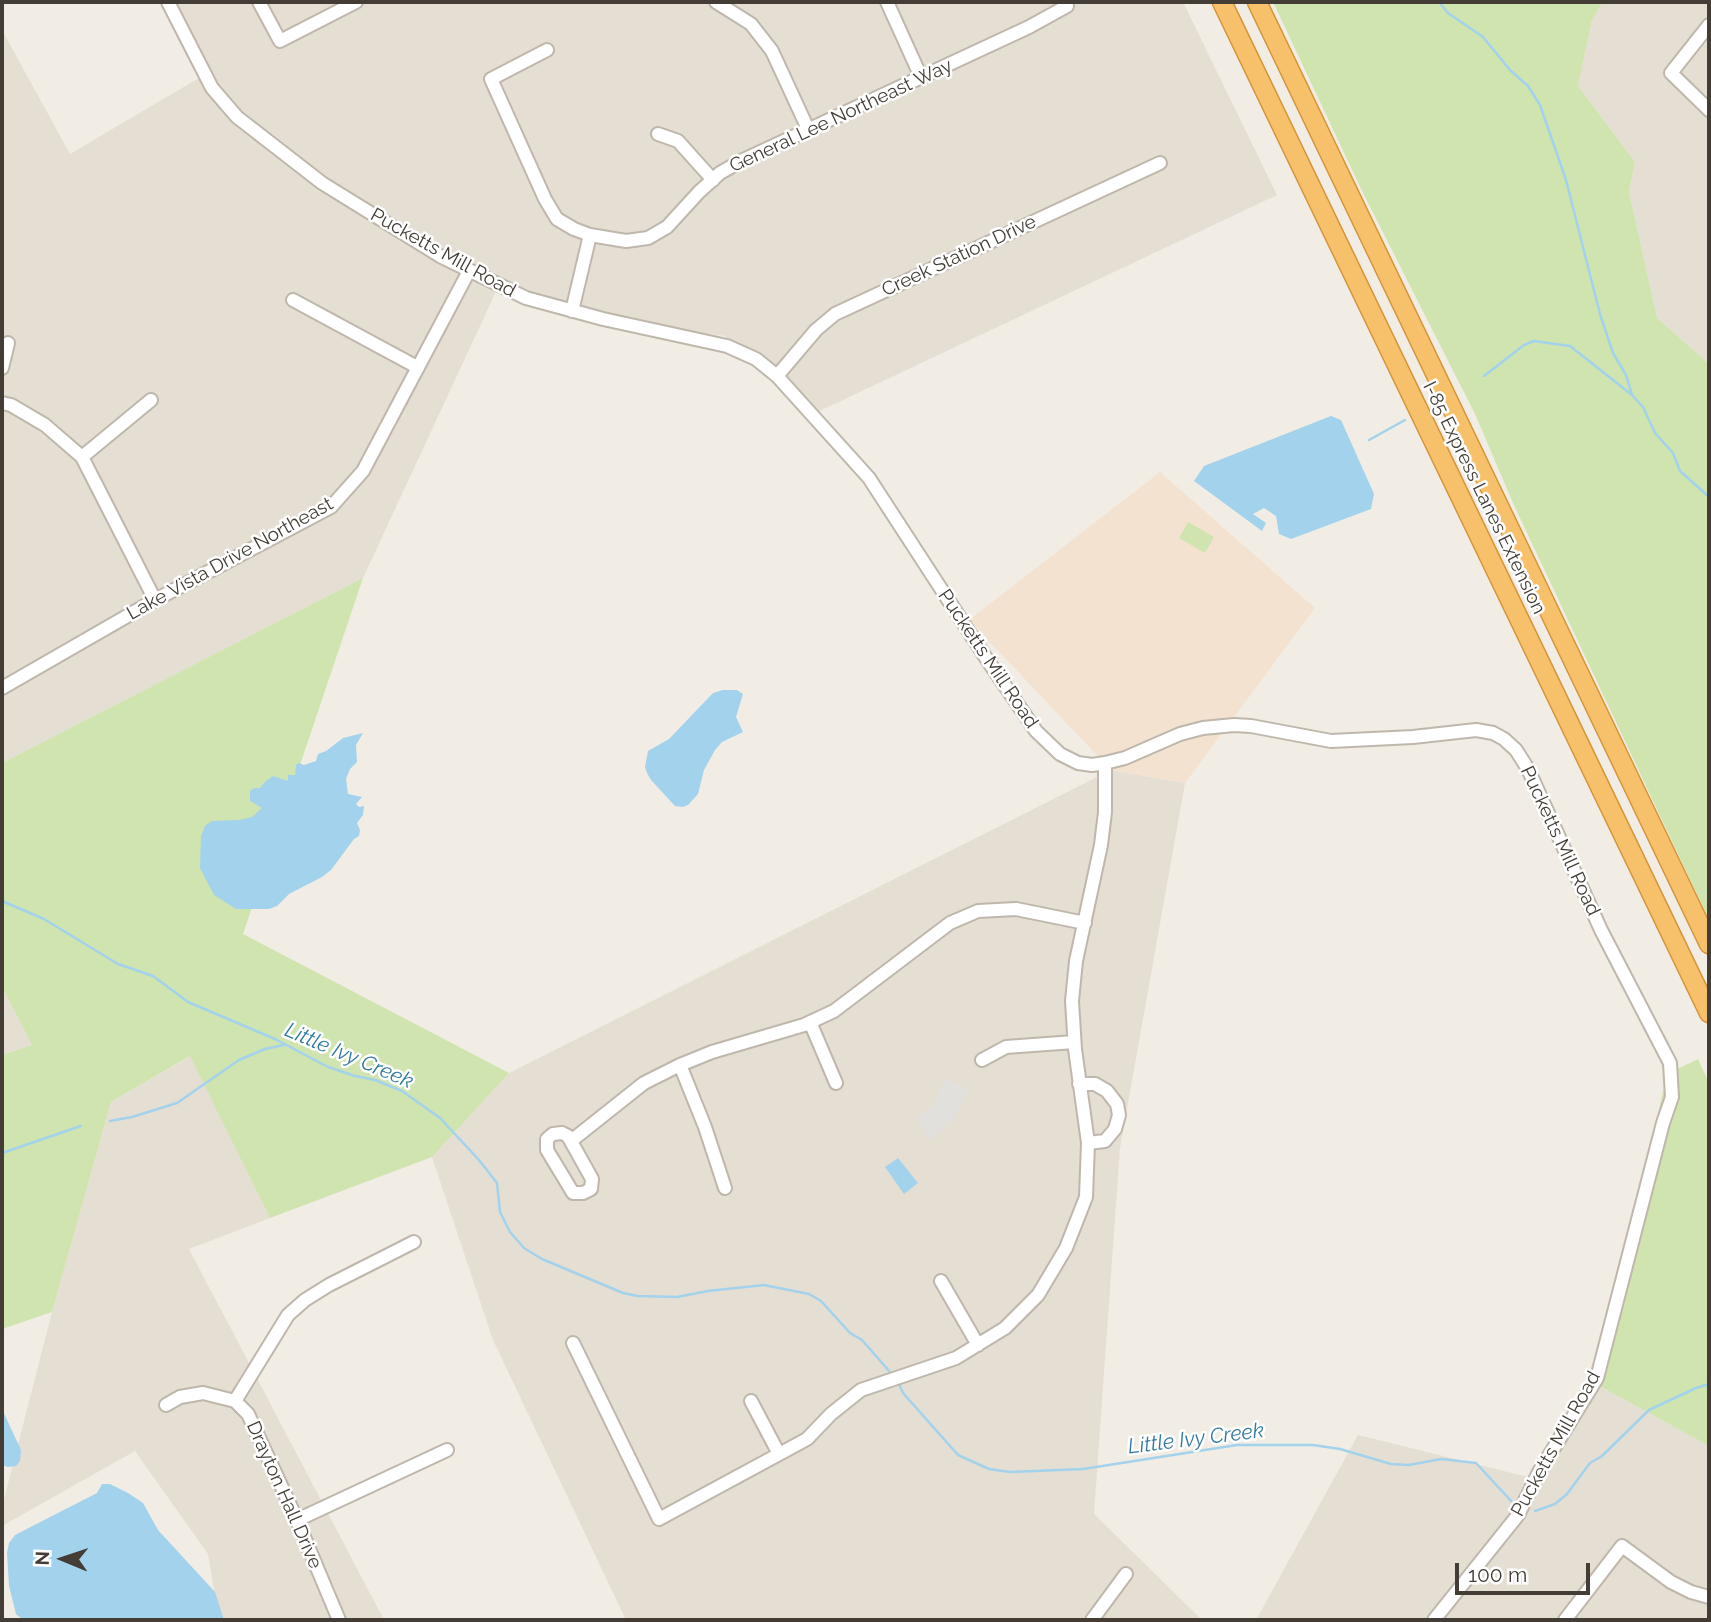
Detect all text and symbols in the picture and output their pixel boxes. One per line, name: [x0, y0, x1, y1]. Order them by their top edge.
street label: General Lee Northeast Way: [726, 54, 956, 178]
street label: Pucketts Mill Road: [366, 204, 520, 302]
street label: Creek Station Drive: [878, 210, 1040, 302]
street label: I-85 Express Lanes Extension: [1418, 378, 1550, 618]
street label: Lake Vista Drive Northeast: [123, 493, 337, 625]
street label: Pucketts Mill Road: [933, 585, 1043, 733]
street label: Pucketts Mill Road: [1515, 763, 1605, 919]
water label: Little Ivy Creek: [281, 1018, 417, 1094]
street label: Pucketts Mill Road: [1507, 1367, 1605, 1521]
street label: Drayton Hall Drive: [241, 1418, 327, 1572]
water label: Little Ivy Creek: [1127, 1418, 1265, 1460]
north arrow: [28, 1524, 98, 1594]
scale bar: [1459, 1548, 1594, 1592]
text: N: [31, 1551, 53, 1566]
text: 100 m: [1468, 1562, 1527, 1587]

